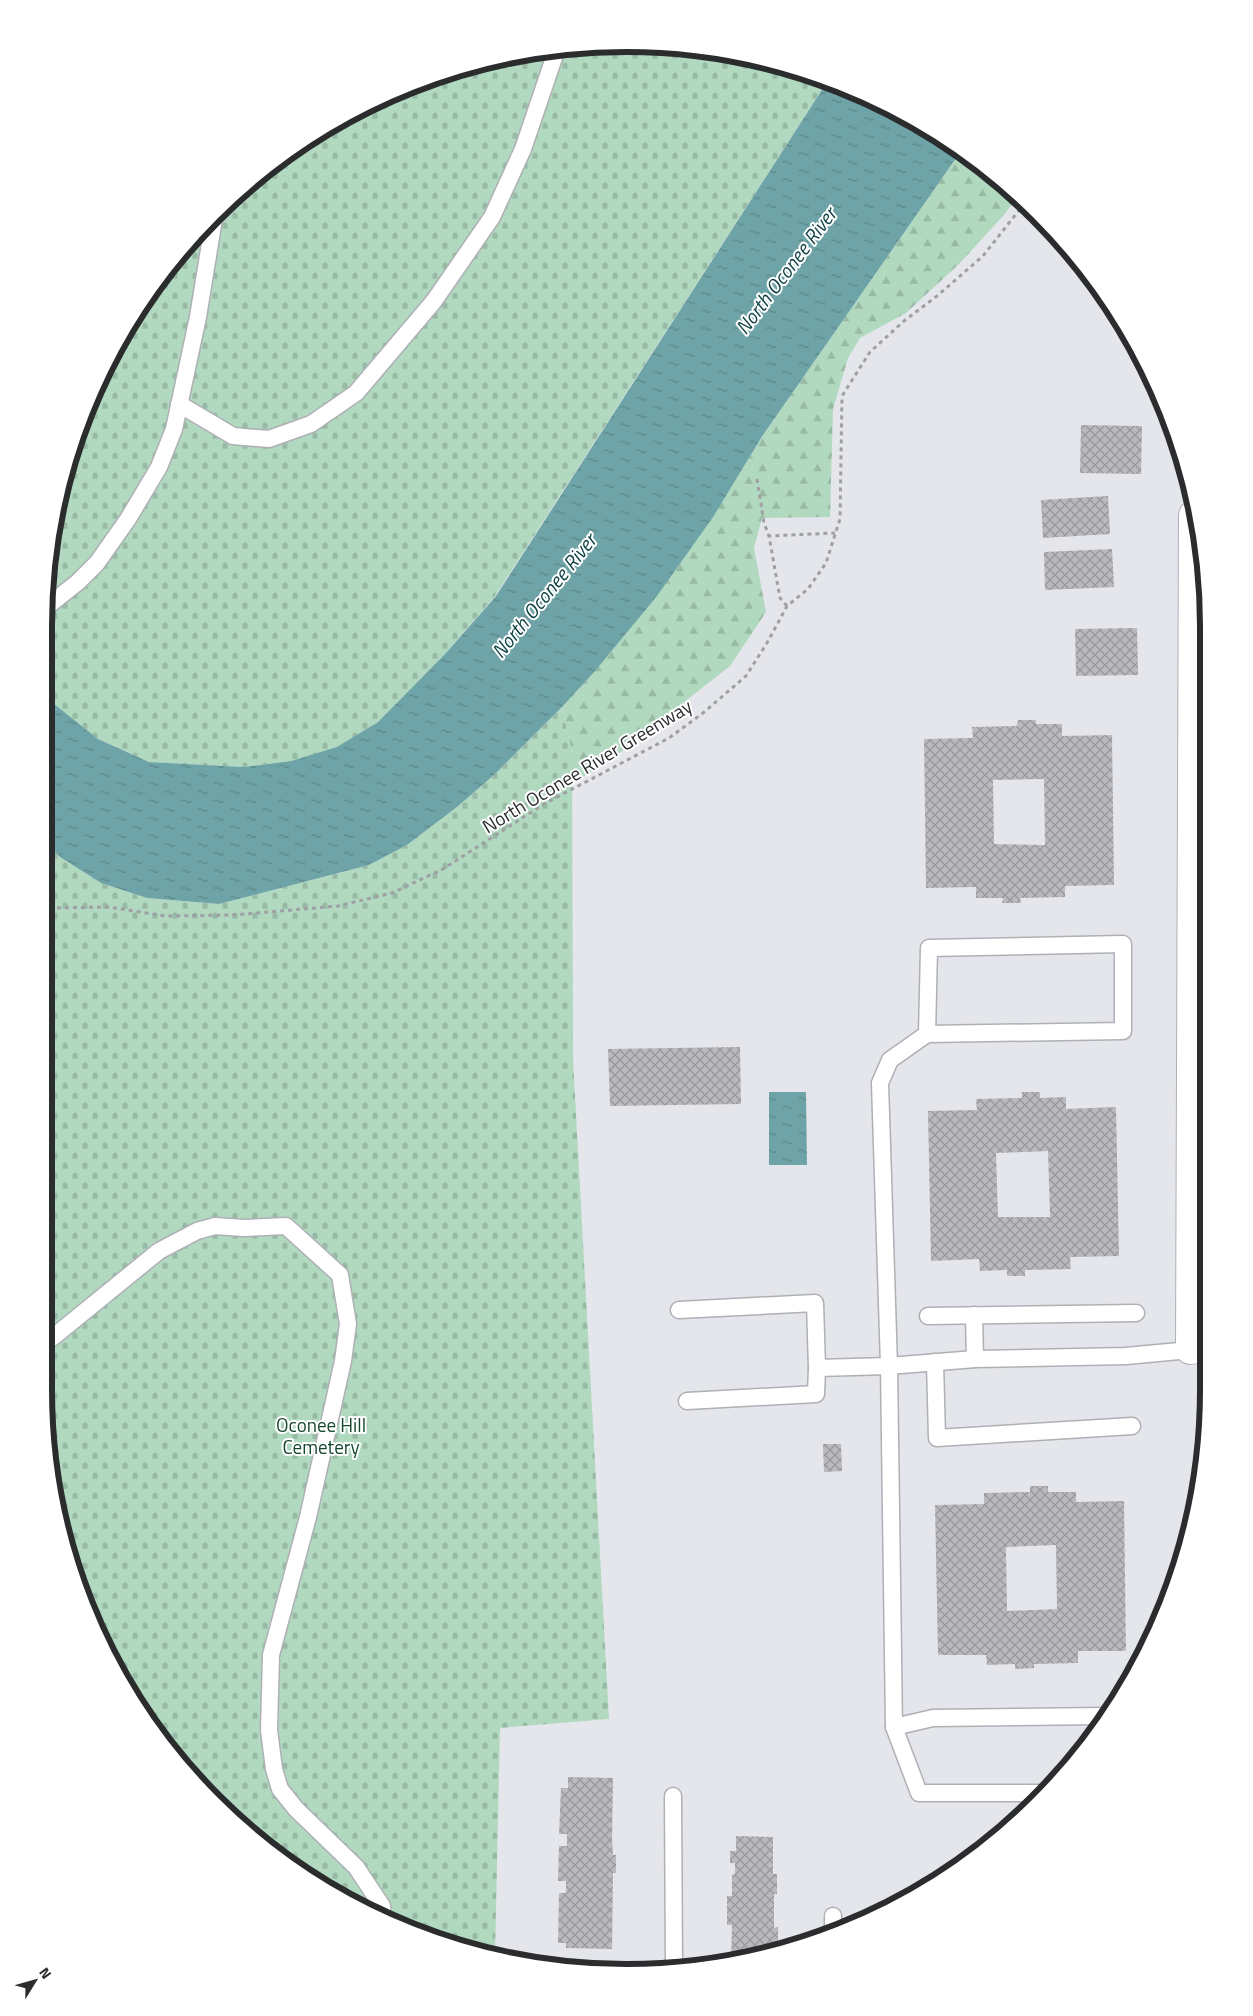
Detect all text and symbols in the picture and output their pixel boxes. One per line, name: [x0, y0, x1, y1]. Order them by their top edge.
water label: North Oconee River: [727, 198, 845, 341]
water label: North Oconee River: [484, 525, 605, 665]
street label: North Oconee River Greenway: [476, 691, 697, 840]
park label: Oconee Hill Cemetery: [276, 1410, 366, 1461]
north arrow: [10, 1956, 60, 2006]
text: N: [34, 1963, 57, 1983]

